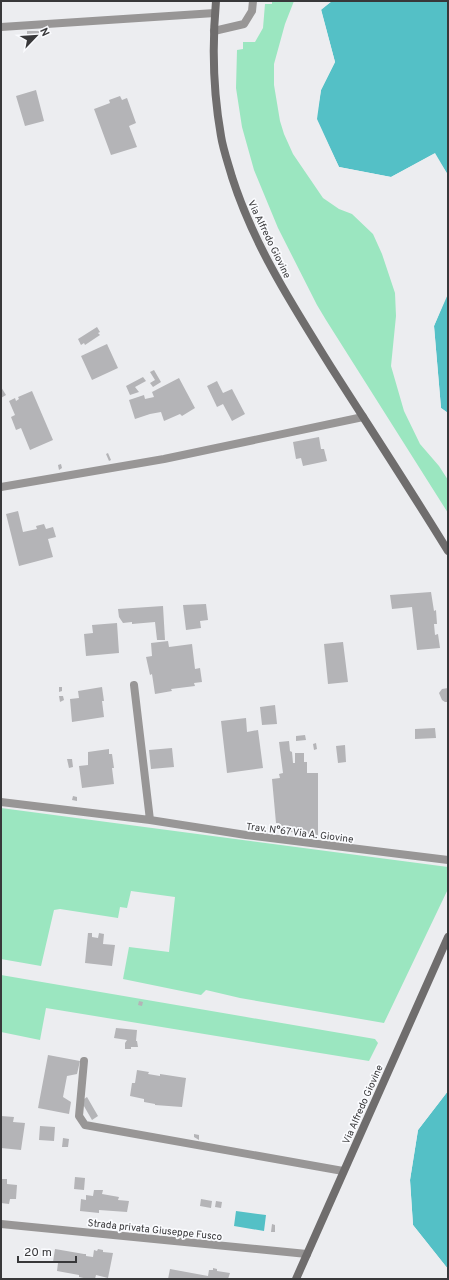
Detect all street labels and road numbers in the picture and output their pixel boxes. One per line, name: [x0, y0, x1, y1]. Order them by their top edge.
street label: Via Alfredo Giovine: [244, 198, 293, 281]
street label: Trav. N°67 Via A. Giovine: [245, 820, 354, 847]
street label: Via Alfredo Giovine: [340, 1063, 387, 1146]
street label: Strada privata Giuseppe Fusco: [87, 1217, 223, 1244]

